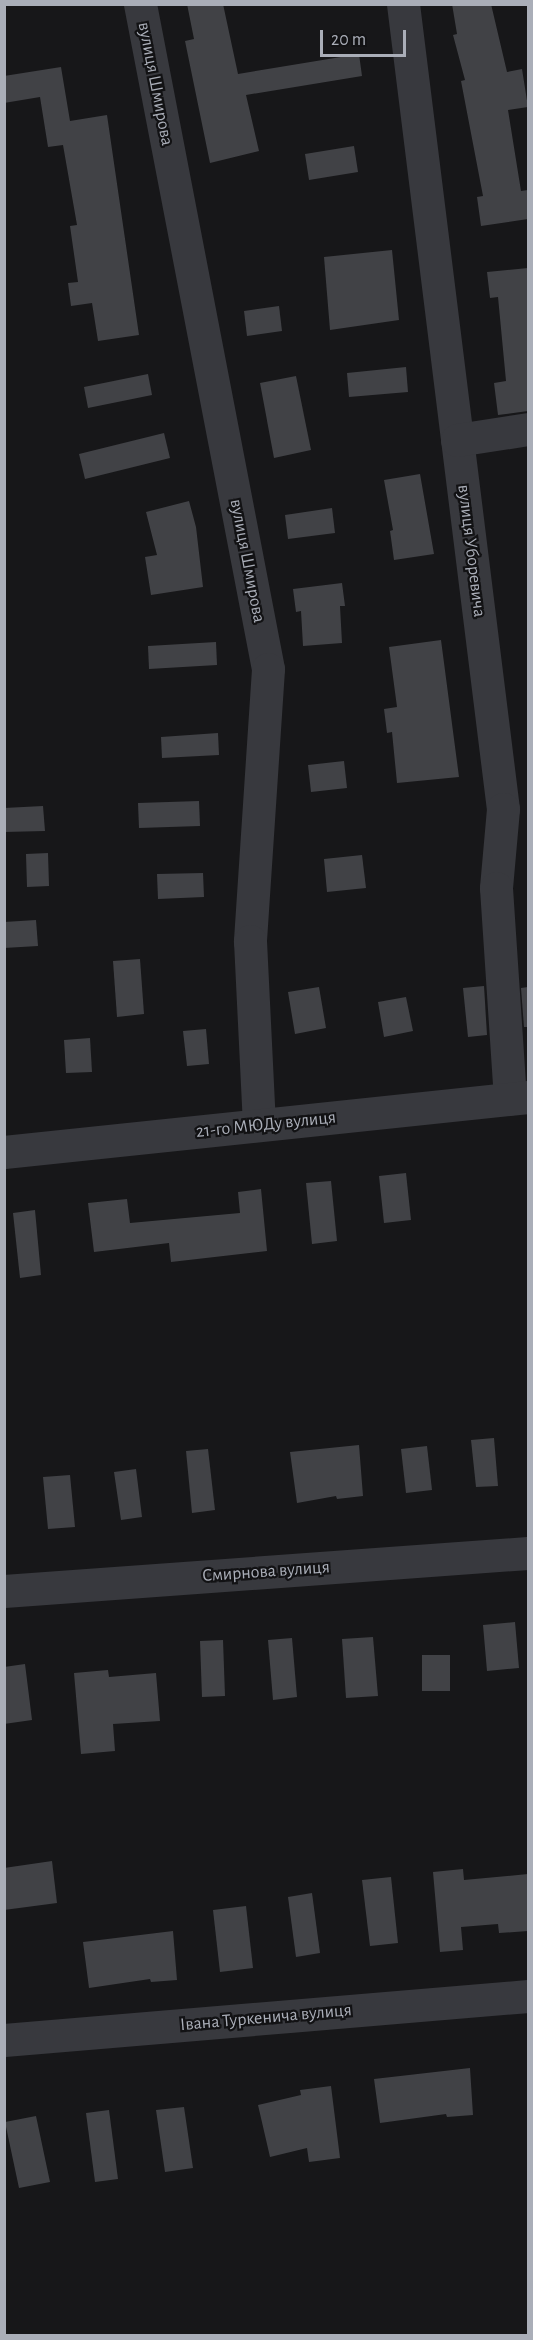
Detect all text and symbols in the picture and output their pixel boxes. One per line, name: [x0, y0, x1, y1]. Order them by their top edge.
scale bar: [323, 18, 408, 56]
street label: вулиця Шмирова: [132, 20, 178, 148]
text: 20 m: [331, 31, 366, 49]
street label: вулиця Уборевича: [452, 483, 490, 619]
street label: вулиця Шмирова: [224, 497, 270, 625]
street label: 21-го МЮДу вулиця: [195, 1107, 337, 1143]
street label: Смирнова вулиця: [201, 1557, 331, 1587]
street label: Івана Туркенича вулиця: [179, 2000, 353, 2036]

